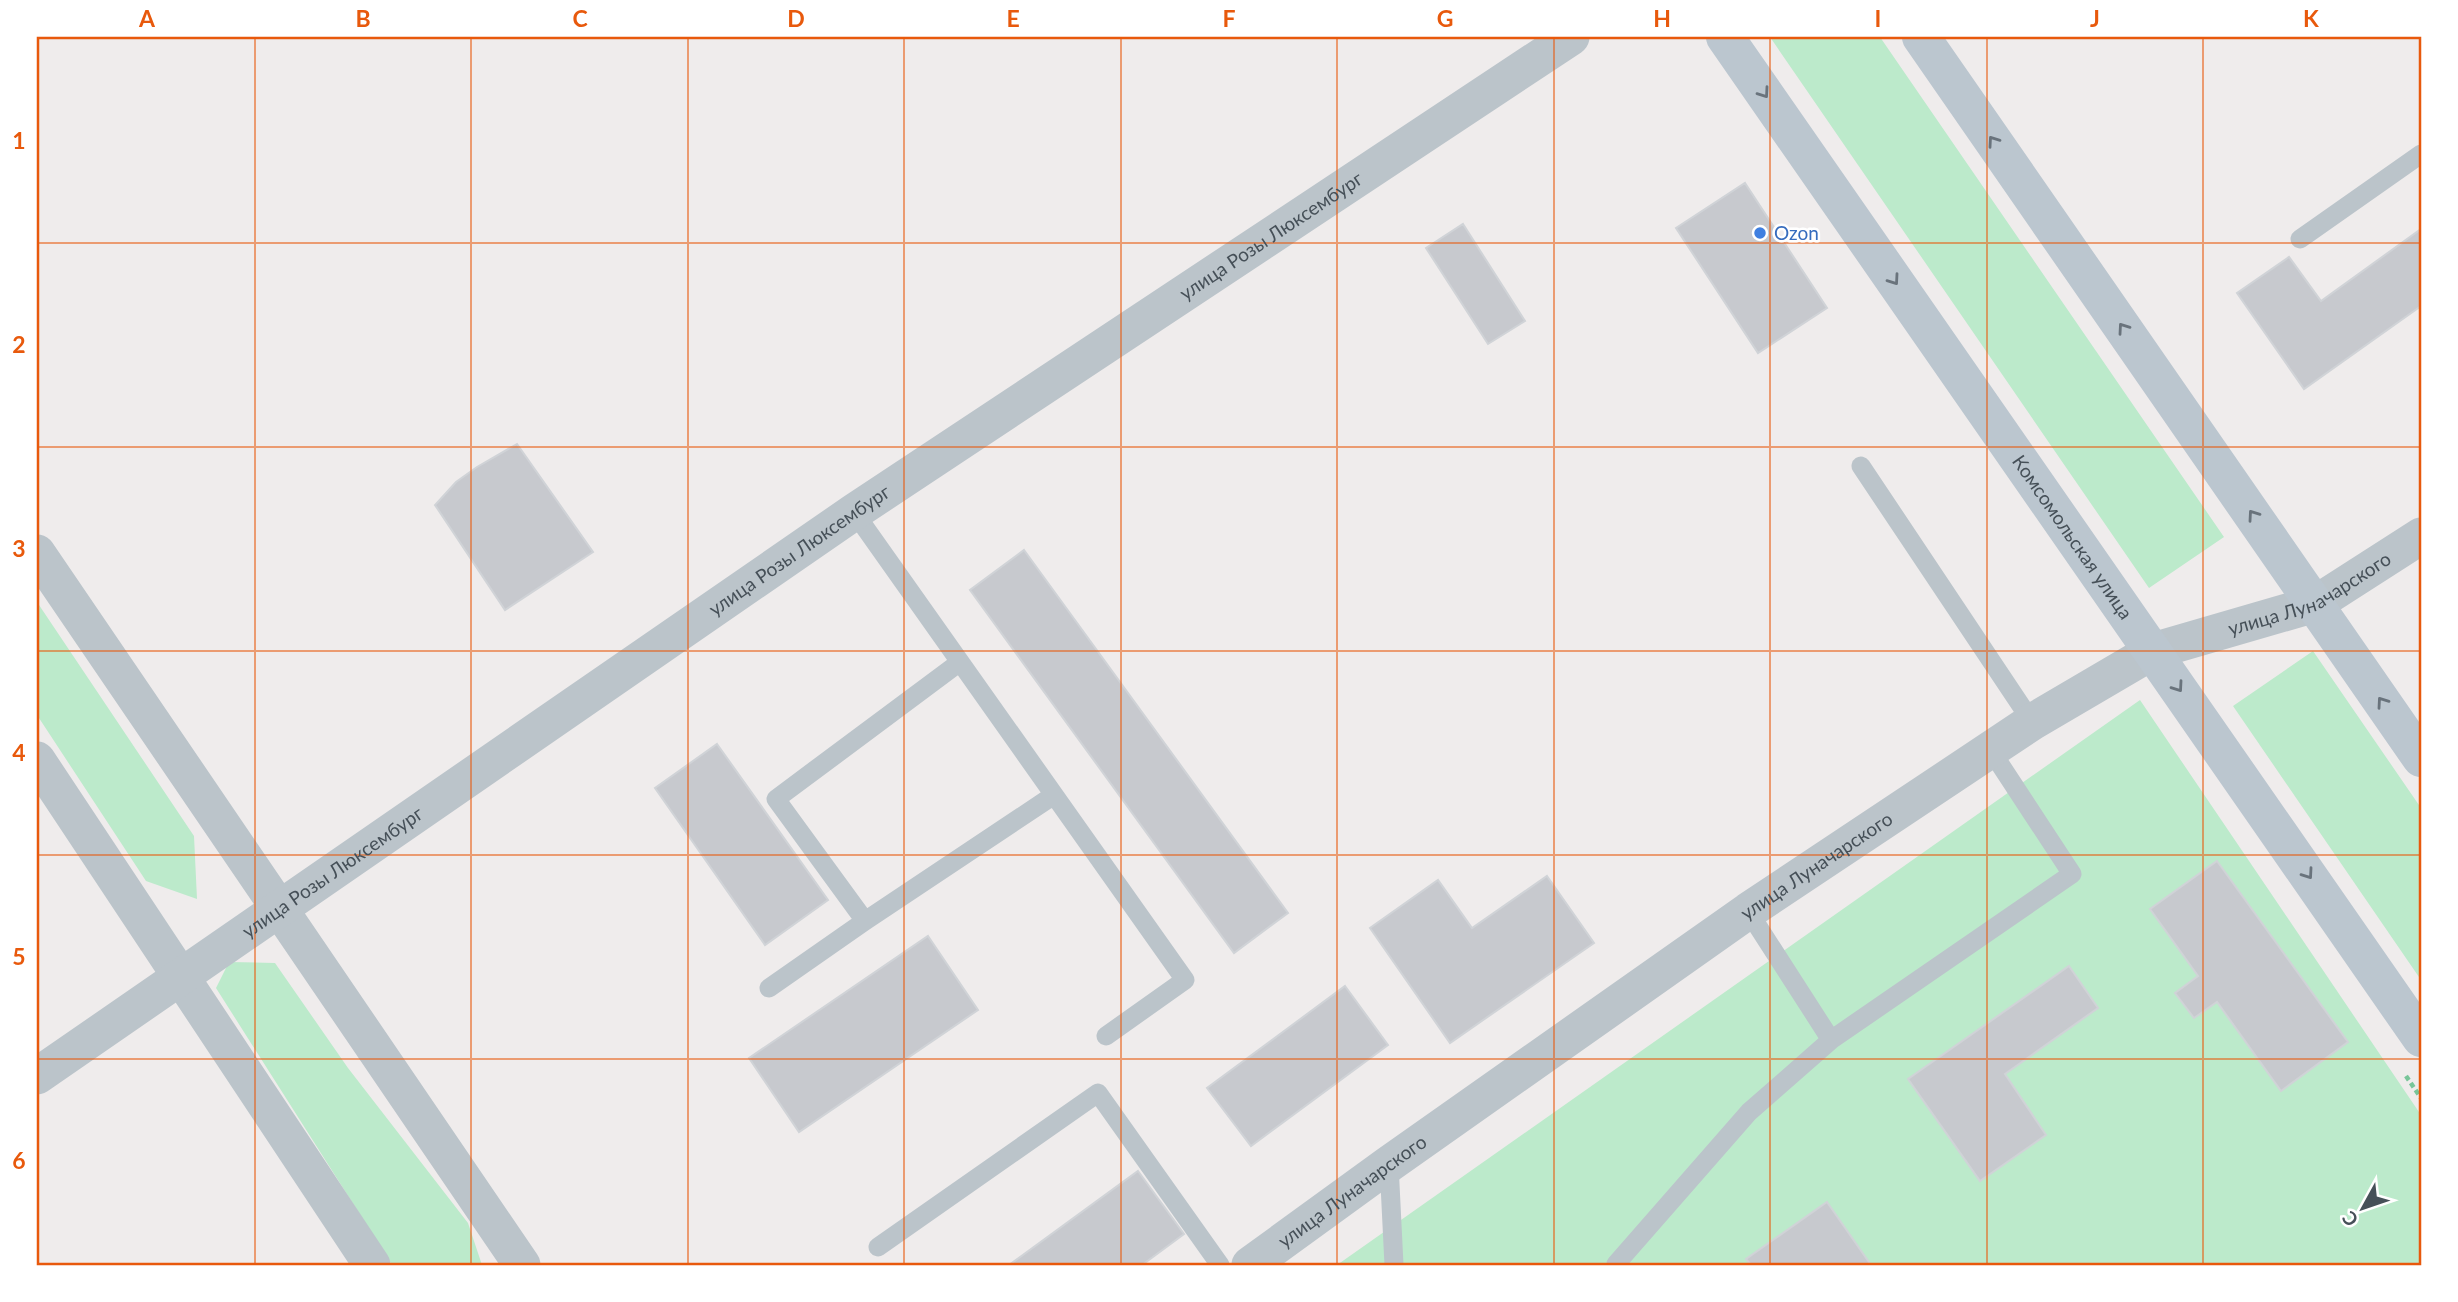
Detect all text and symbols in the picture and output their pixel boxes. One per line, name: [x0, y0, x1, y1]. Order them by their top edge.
text: A: [138, 4, 156, 32]
text: B: [355, 4, 371, 32]
text: C: [572, 4, 588, 32]
text: D: [787, 4, 805, 32]
text: E: [1006, 4, 1020, 32]
text: F: [1222, 4, 1236, 32]
text: G: [1437, 4, 1453, 32]
text: H: [1653, 4, 1671, 32]
text: I: [1875, 4, 1881, 32]
text: J: [2090, 4, 2100, 32]
text: K: [2303, 4, 2319, 32]
one-way arrow: [1756, 85, 1768, 98]
text: 1: [12, 126, 26, 154]
one-way arrow: [1989, 136, 2001, 149]
street label: улица Розы Люксембург: [1175, 166, 1367, 304]
place label: Ozon: [1774, 221, 1819, 244]
marker: Ozon: [1752, 225, 1768, 241]
one-way arrow: [1886, 272, 1899, 285]
one-way arrow: [2119, 323, 2131, 336]
text: 2: [12, 330, 26, 358]
street label: Комсомольская улица: [2008, 450, 2138, 623]
street label: улица Розы Люксембург: [704, 479, 894, 620]
one-way arrow: [2249, 510, 2261, 523]
text: 3: [12, 534, 26, 562]
street label: улица Луначарского: [2225, 547, 2395, 640]
one-way arrow: [2170, 680, 2183, 693]
one-way arrow: [2378, 697, 2390, 710]
text: 4: [12, 738, 26, 766]
street label: улица Розы Люксембург: [237, 801, 427, 942]
street label: улица Луначарского: [1735, 806, 1896, 924]
one-way arrow: [2300, 866, 2312, 879]
text: 5: [12, 942, 26, 970]
street label: улица Луначарского: [1273, 1129, 1431, 1252]
text: 6: [12, 1146, 26, 1174]
north arrow: [2328, 1172, 2398, 1242]
text: С: [2336, 1207, 2362, 1231]

